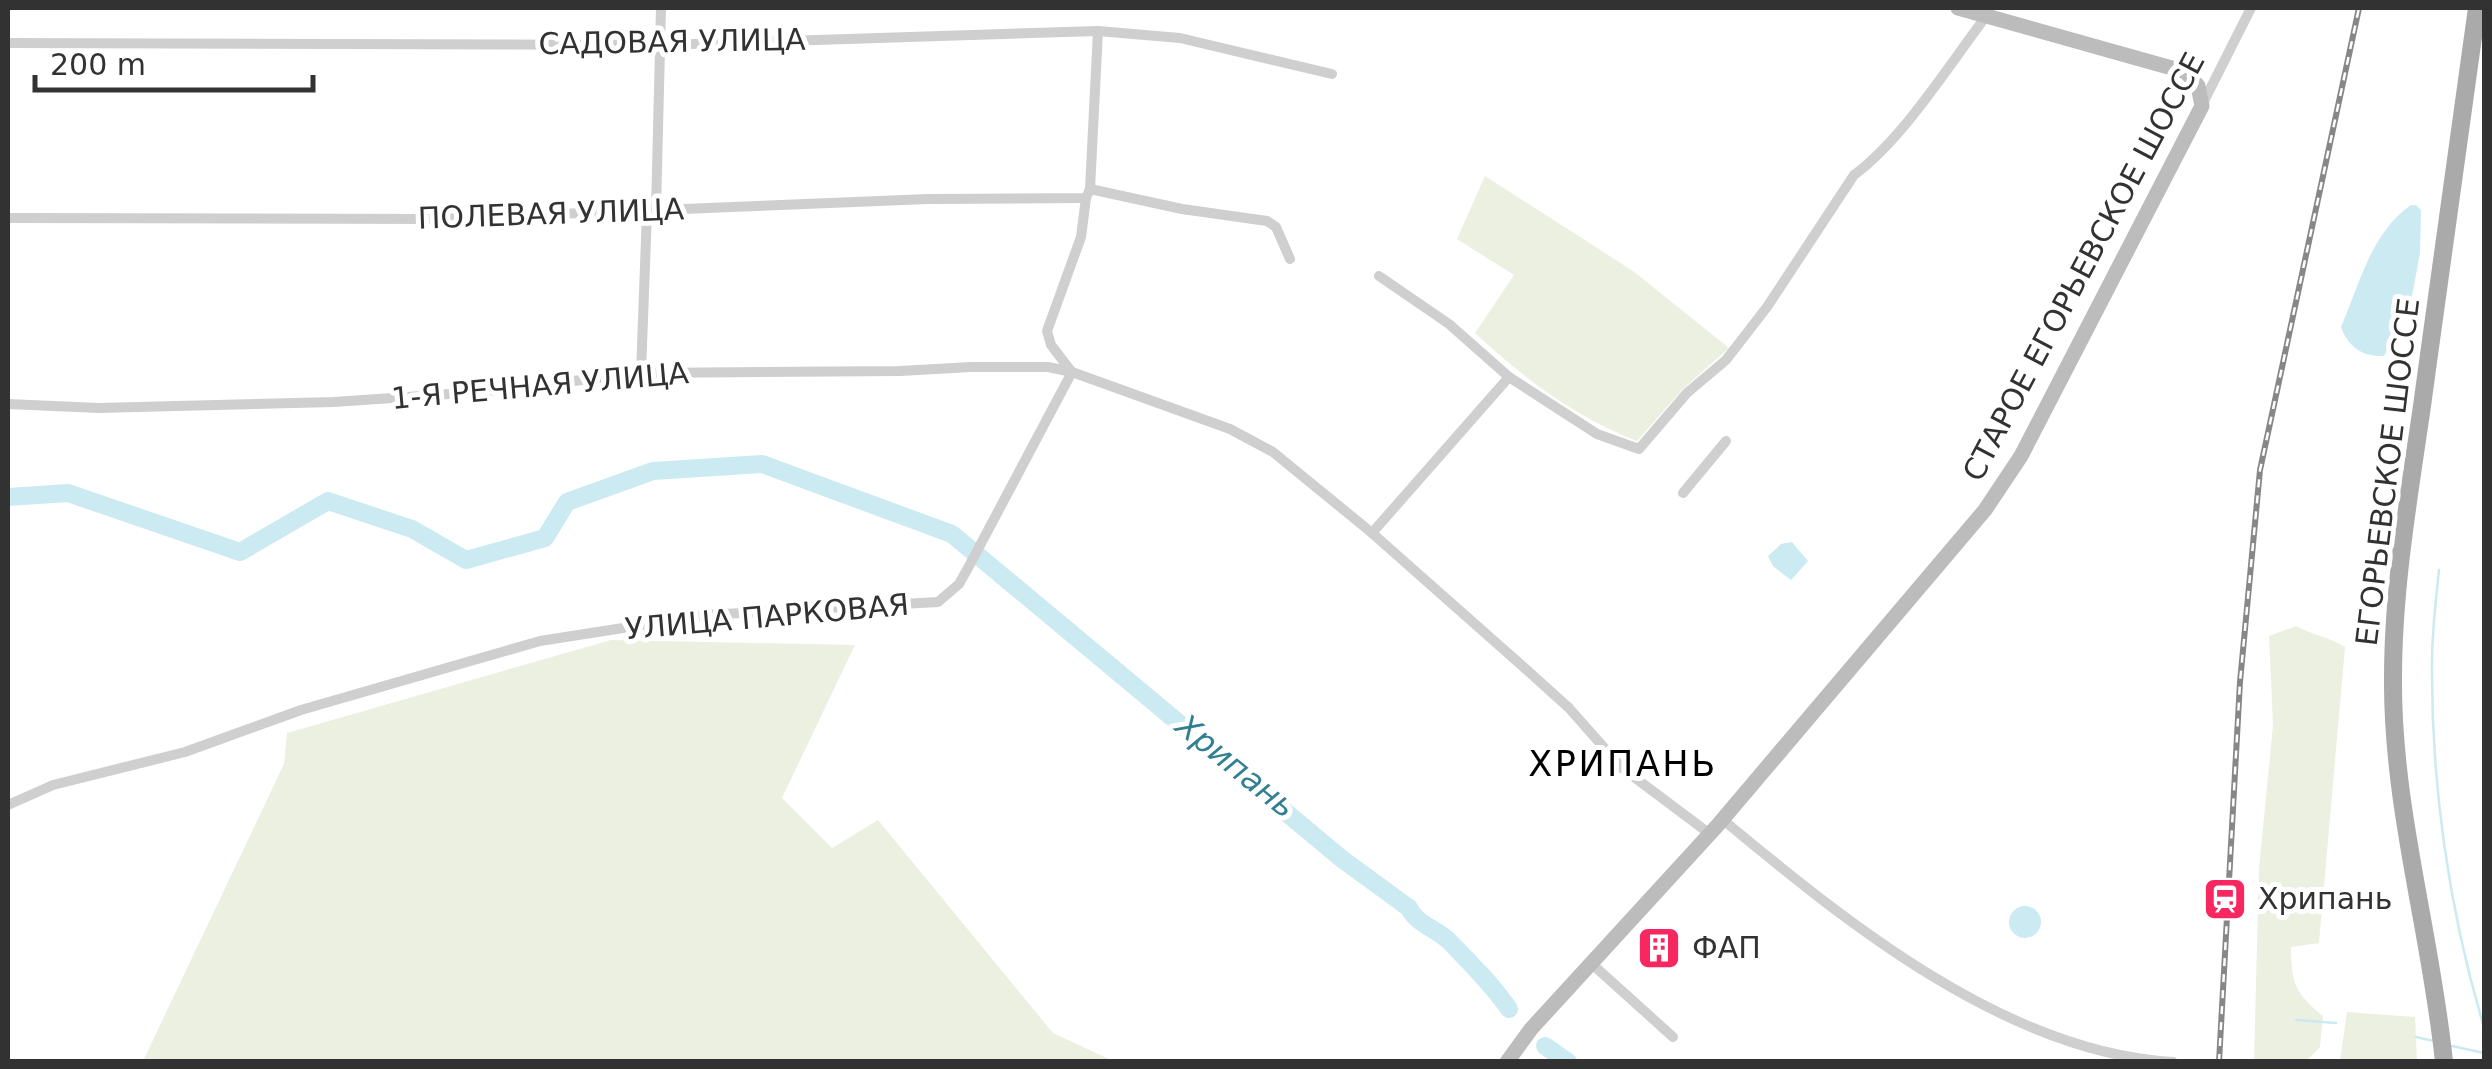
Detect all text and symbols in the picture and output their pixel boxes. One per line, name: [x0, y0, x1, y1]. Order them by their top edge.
street label: САДОВАЯ УЛИЦА: [538, 22, 806, 61]
scale bar: [35, 30, 312, 92]
text: 200 m: [50, 47, 146, 82]
street label: СТАРОЕ ЕГОРЬЕВСКОЕ ШОССЕ: [1955, 47, 2212, 487]
street label: ПОЛЕВАЯ УЛИЦА: [417, 191, 685, 236]
street label: ЕГОРЬЕВСКОЕ ШОССЕ: [2349, 296, 2426, 648]
street label: 1-Я РЕЧНАЯ УЛИЦА: [390, 355, 691, 416]
street label: УЛИЦА ПАРКОВАЯ: [624, 587, 910, 646]
water label: Хрипань: [1167, 705, 1304, 826]
district label: ХРИПАНЬ: [1528, 744, 1718, 784]
station icon: Хрипань: [2202, 876, 2248, 922]
place label: Хрипань: [2258, 881, 2392, 916]
building icon: ФАП: [1636, 925, 1682, 971]
place label: ФАП: [1692, 930, 1761, 965]

